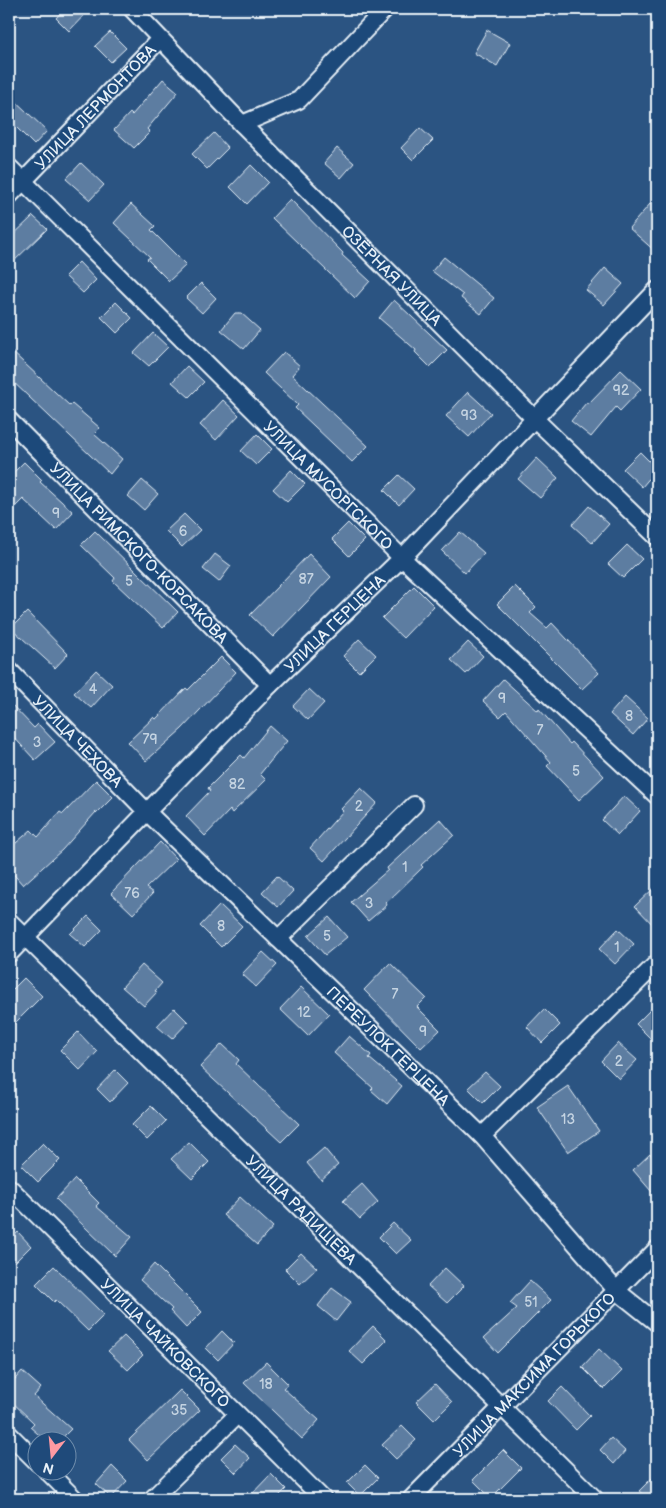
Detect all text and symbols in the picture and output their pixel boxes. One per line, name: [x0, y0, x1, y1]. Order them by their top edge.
street label: УЛИЦА ЛЕРМОНТОВА: [32, 41, 161, 174]
street label: ОЗЁРНАЯ УЛИЦА: [337, 222, 445, 330]
house number: 92: [613, 382, 630, 399]
house number: 93: [461, 407, 477, 424]
street label: УЛИЦА МУСОРГСКОГО: [259, 418, 397, 555]
street label: УЛИЦА РИМСКОГО-КОРСАКОВА: [46, 459, 232, 648]
house number: 9: [52, 505, 60, 522]
house number: 6: [179, 523, 188, 540]
street label: УЛИЦА ГЕРЦЕНА: [281, 571, 390, 677]
house number: 87: [298, 571, 314, 588]
house number: 5: [125, 573, 133, 590]
house number: 4: [89, 681, 98, 698]
house number: 9: [498, 690, 506, 707]
street label: УЛИЦА ЧЕХОВА: [28, 692, 126, 792]
house number: 8: [625, 708, 633, 725]
house number: 7: [537, 722, 544, 739]
house number: 79: [143, 731, 157, 748]
house number: 3: [33, 734, 41, 751]
house number: 5: [572, 763, 580, 780]
house number: 82: [229, 776, 246, 793]
house number: 2: [355, 798, 364, 815]
house number: 1: [402, 859, 408, 876]
house number: 76: [124, 885, 140, 902]
house number: 3: [365, 895, 373, 912]
house number: 8: [217, 918, 225, 935]
house number: 5: [323, 928, 331, 945]
house number: 1: [614, 939, 620, 956]
street label: ПЕРЕУЛОК ГЕРЦЕНА: [322, 983, 453, 1110]
house number: 7: [392, 986, 399, 1003]
house number: 12: [297, 1004, 312, 1021]
house number: 9: [419, 1023, 427, 1040]
house number: 2: [615, 1053, 624, 1070]
house number: 13: [561, 1111, 575, 1128]
street label: УЛИЦА РАДИЩЕВА: [241, 1152, 360, 1270]
street label: УЛИЦА ЧАЙКОВСКОГО: [96, 1276, 234, 1412]
street label: УЛИЦА МАКСИМА ГОРЬКОГО: [450, 1289, 620, 1462]
house number: 51: [524, 1294, 538, 1311]
house number: 18: [259, 1376, 273, 1393]
house number: 35: [171, 1402, 187, 1419]
north arrow: [28, 1430, 78, 1480]
text: N: [41, 1458, 56, 1478]

